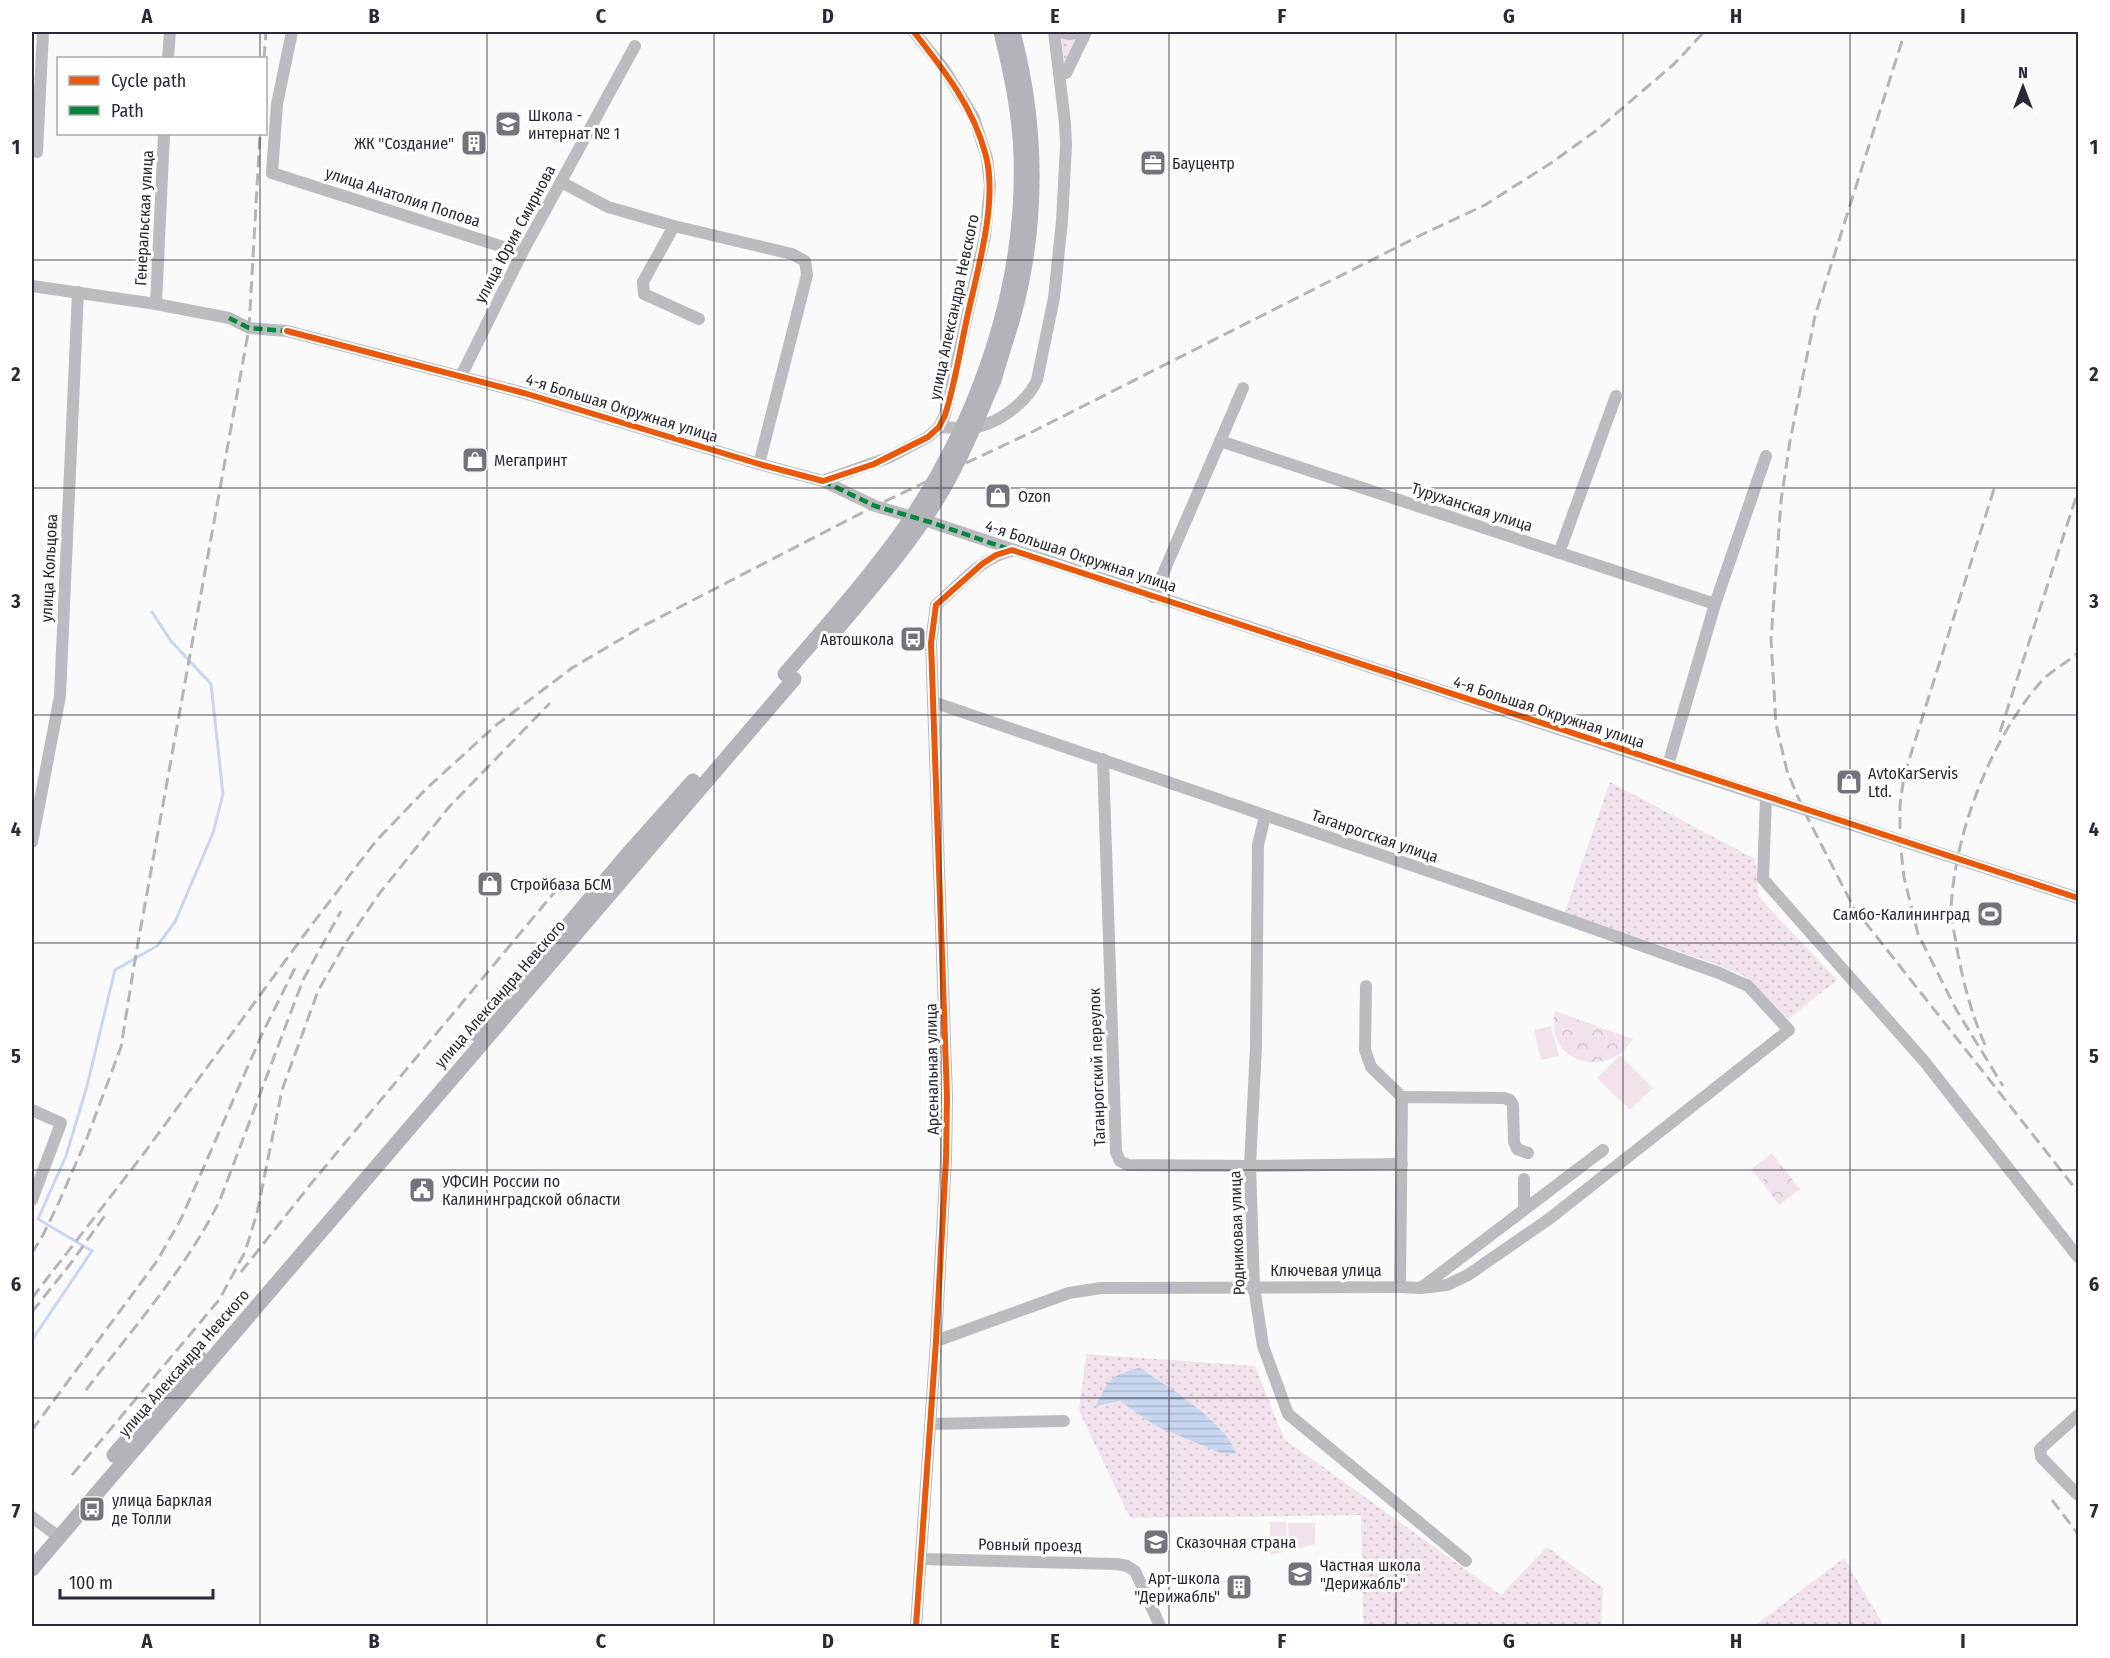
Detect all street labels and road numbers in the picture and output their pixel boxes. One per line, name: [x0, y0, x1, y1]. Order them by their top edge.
street label: Генеральская улица: [131, 150, 157, 286]
street label: улица Юрия Смирнова: [471, 162, 559, 306]
street label: улица Анатолия Попова: [323, 163, 483, 231]
street label: улица Александра Невского: [925, 212, 983, 402]
street label: 4-я Большая Окружная улица: [524, 370, 721, 446]
street label: Туруханская улица: [1409, 478, 1535, 536]
street label: улица Кольцова: [37, 513, 61, 623]
street label: 4-я Большая Окружная улица: [983, 516, 1179, 596]
street label: 4-я Большая Окружная улица: [1451, 672, 1647, 752]
street label: Таганрогская улица: [1309, 805, 1441, 867]
street label: улица Александра Невского: [431, 916, 569, 1072]
street label: Таганрогский переулок: [1085, 987, 1109, 1146]
street label: Арсенальная улица: [921, 1003, 943, 1135]
street label: Родниковая улица: [1225, 1170, 1249, 1296]
street label: Ключевая улица: [1270, 1261, 1382, 1280]
street label: улица Александра Невского: [115, 1285, 253, 1441]
street label: Ровный проезд: [978, 1535, 1082, 1555]

